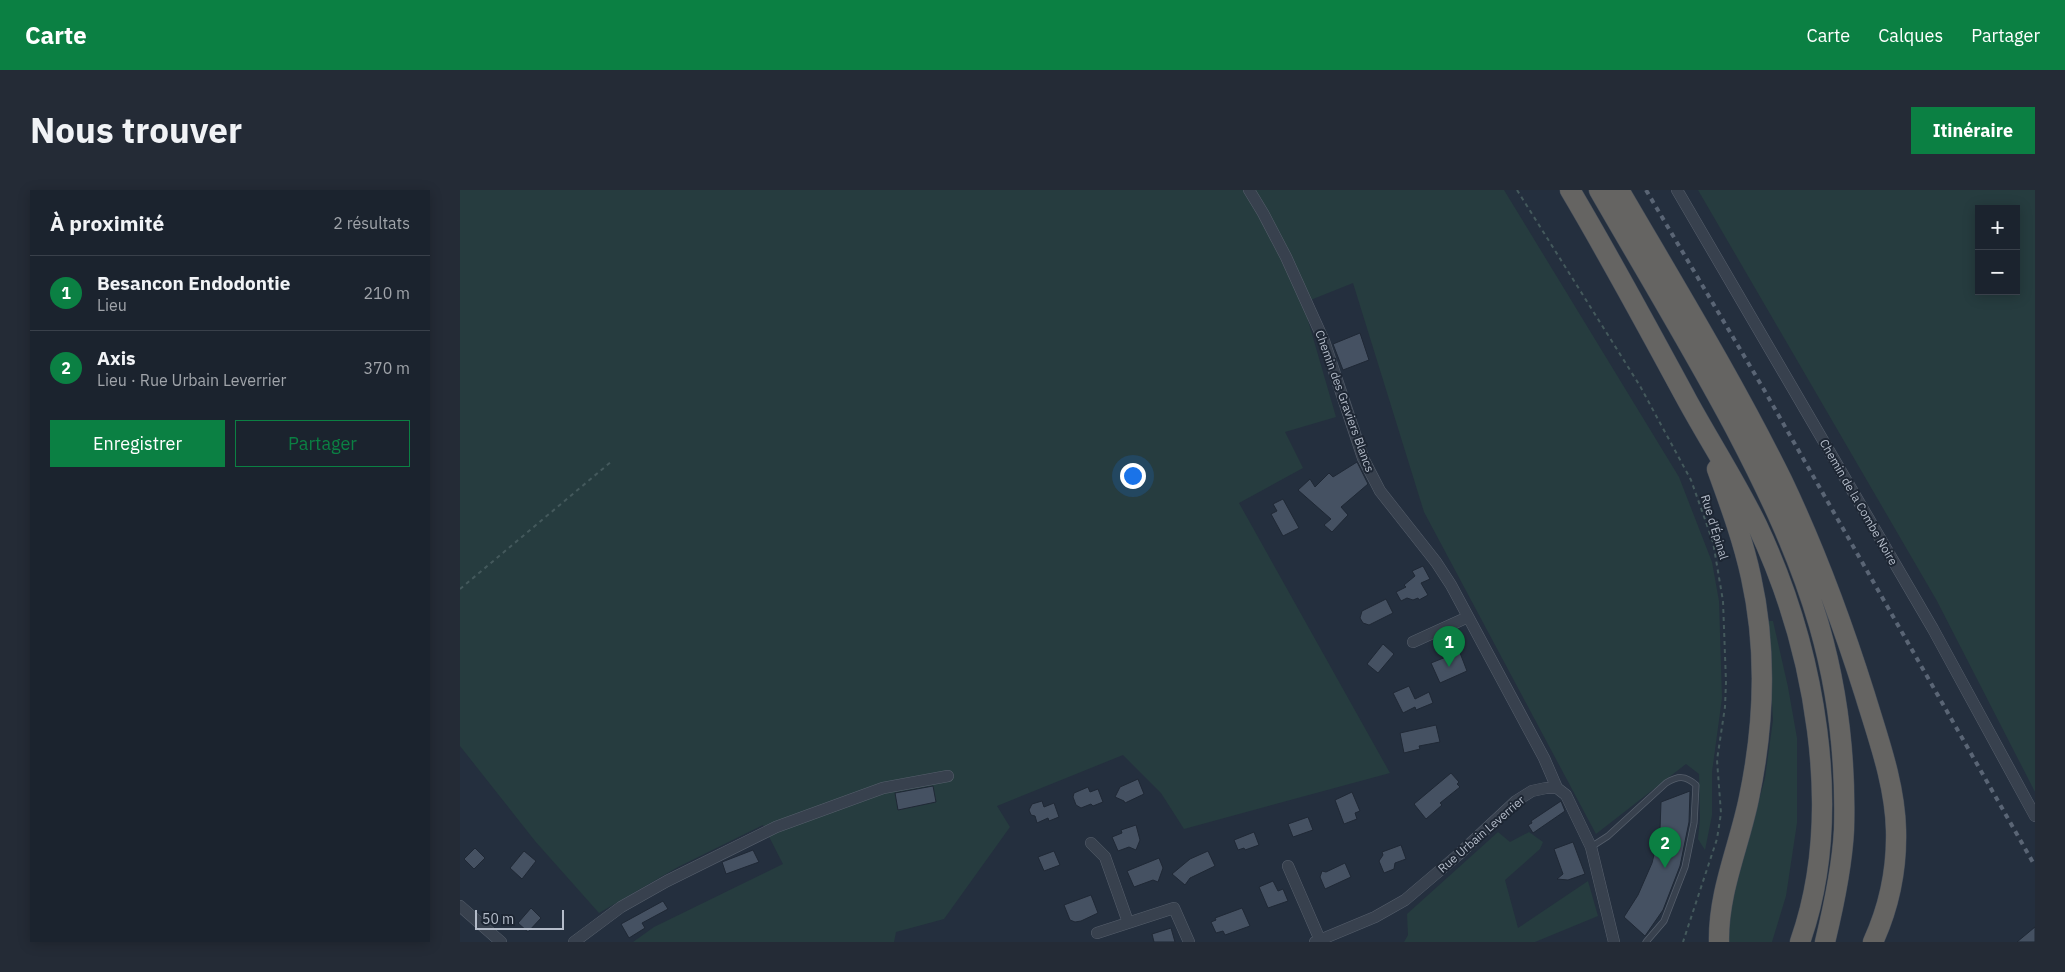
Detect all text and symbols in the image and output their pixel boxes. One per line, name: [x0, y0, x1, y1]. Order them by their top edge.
text: Carte: [25, 19, 87, 51]
text: Carte: [1807, 24, 1850, 47]
text: Calques: [1878, 24, 1943, 47]
text: Partager: [1971, 24, 2040, 47]
text: Nous trouver: [30, 107, 242, 153]
button: Itinéraire: [1911, 107, 2035, 154]
map controls: [1975, 205, 2020, 295]
button: +: [1975, 205, 2020, 250]
text: À proximité: [50, 209, 164, 237]
text: 2 résultats: [333, 213, 410, 233]
button: −: [1975, 250, 2020, 295]
text: Besancon Endodontie: [97, 271, 290, 295]
text: 1: [61, 283, 71, 303]
text: 210 m: [363, 283, 410, 303]
text: Lieu: [97, 295, 127, 315]
street label: Chemin des Graviers Blancs: [1312, 328, 1378, 474]
text: Axis: [97, 346, 136, 370]
text: 2: [61, 358, 71, 378]
text: 370 m: [363, 358, 410, 378]
text: Lieu · Rue Urbain Leverrier: [97, 370, 286, 390]
button: Enregistrer: [50, 420, 225, 467]
button: Partager: [235, 420, 410, 467]
street label: Chemin de la Combe Noire: [1817, 436, 1901, 568]
your location: [1120, 463, 1146, 489]
street label: Rue d'Épinal: [1698, 493, 1732, 561]
pin: 1: [1433, 626, 1465, 667]
street label: Rue Urbain Leverrier: [1435, 792, 1528, 876]
pin: 2: [1649, 827, 1681, 868]
scale bar: [475, 907, 564, 930]
text: 50 m: [482, 910, 514, 928]

